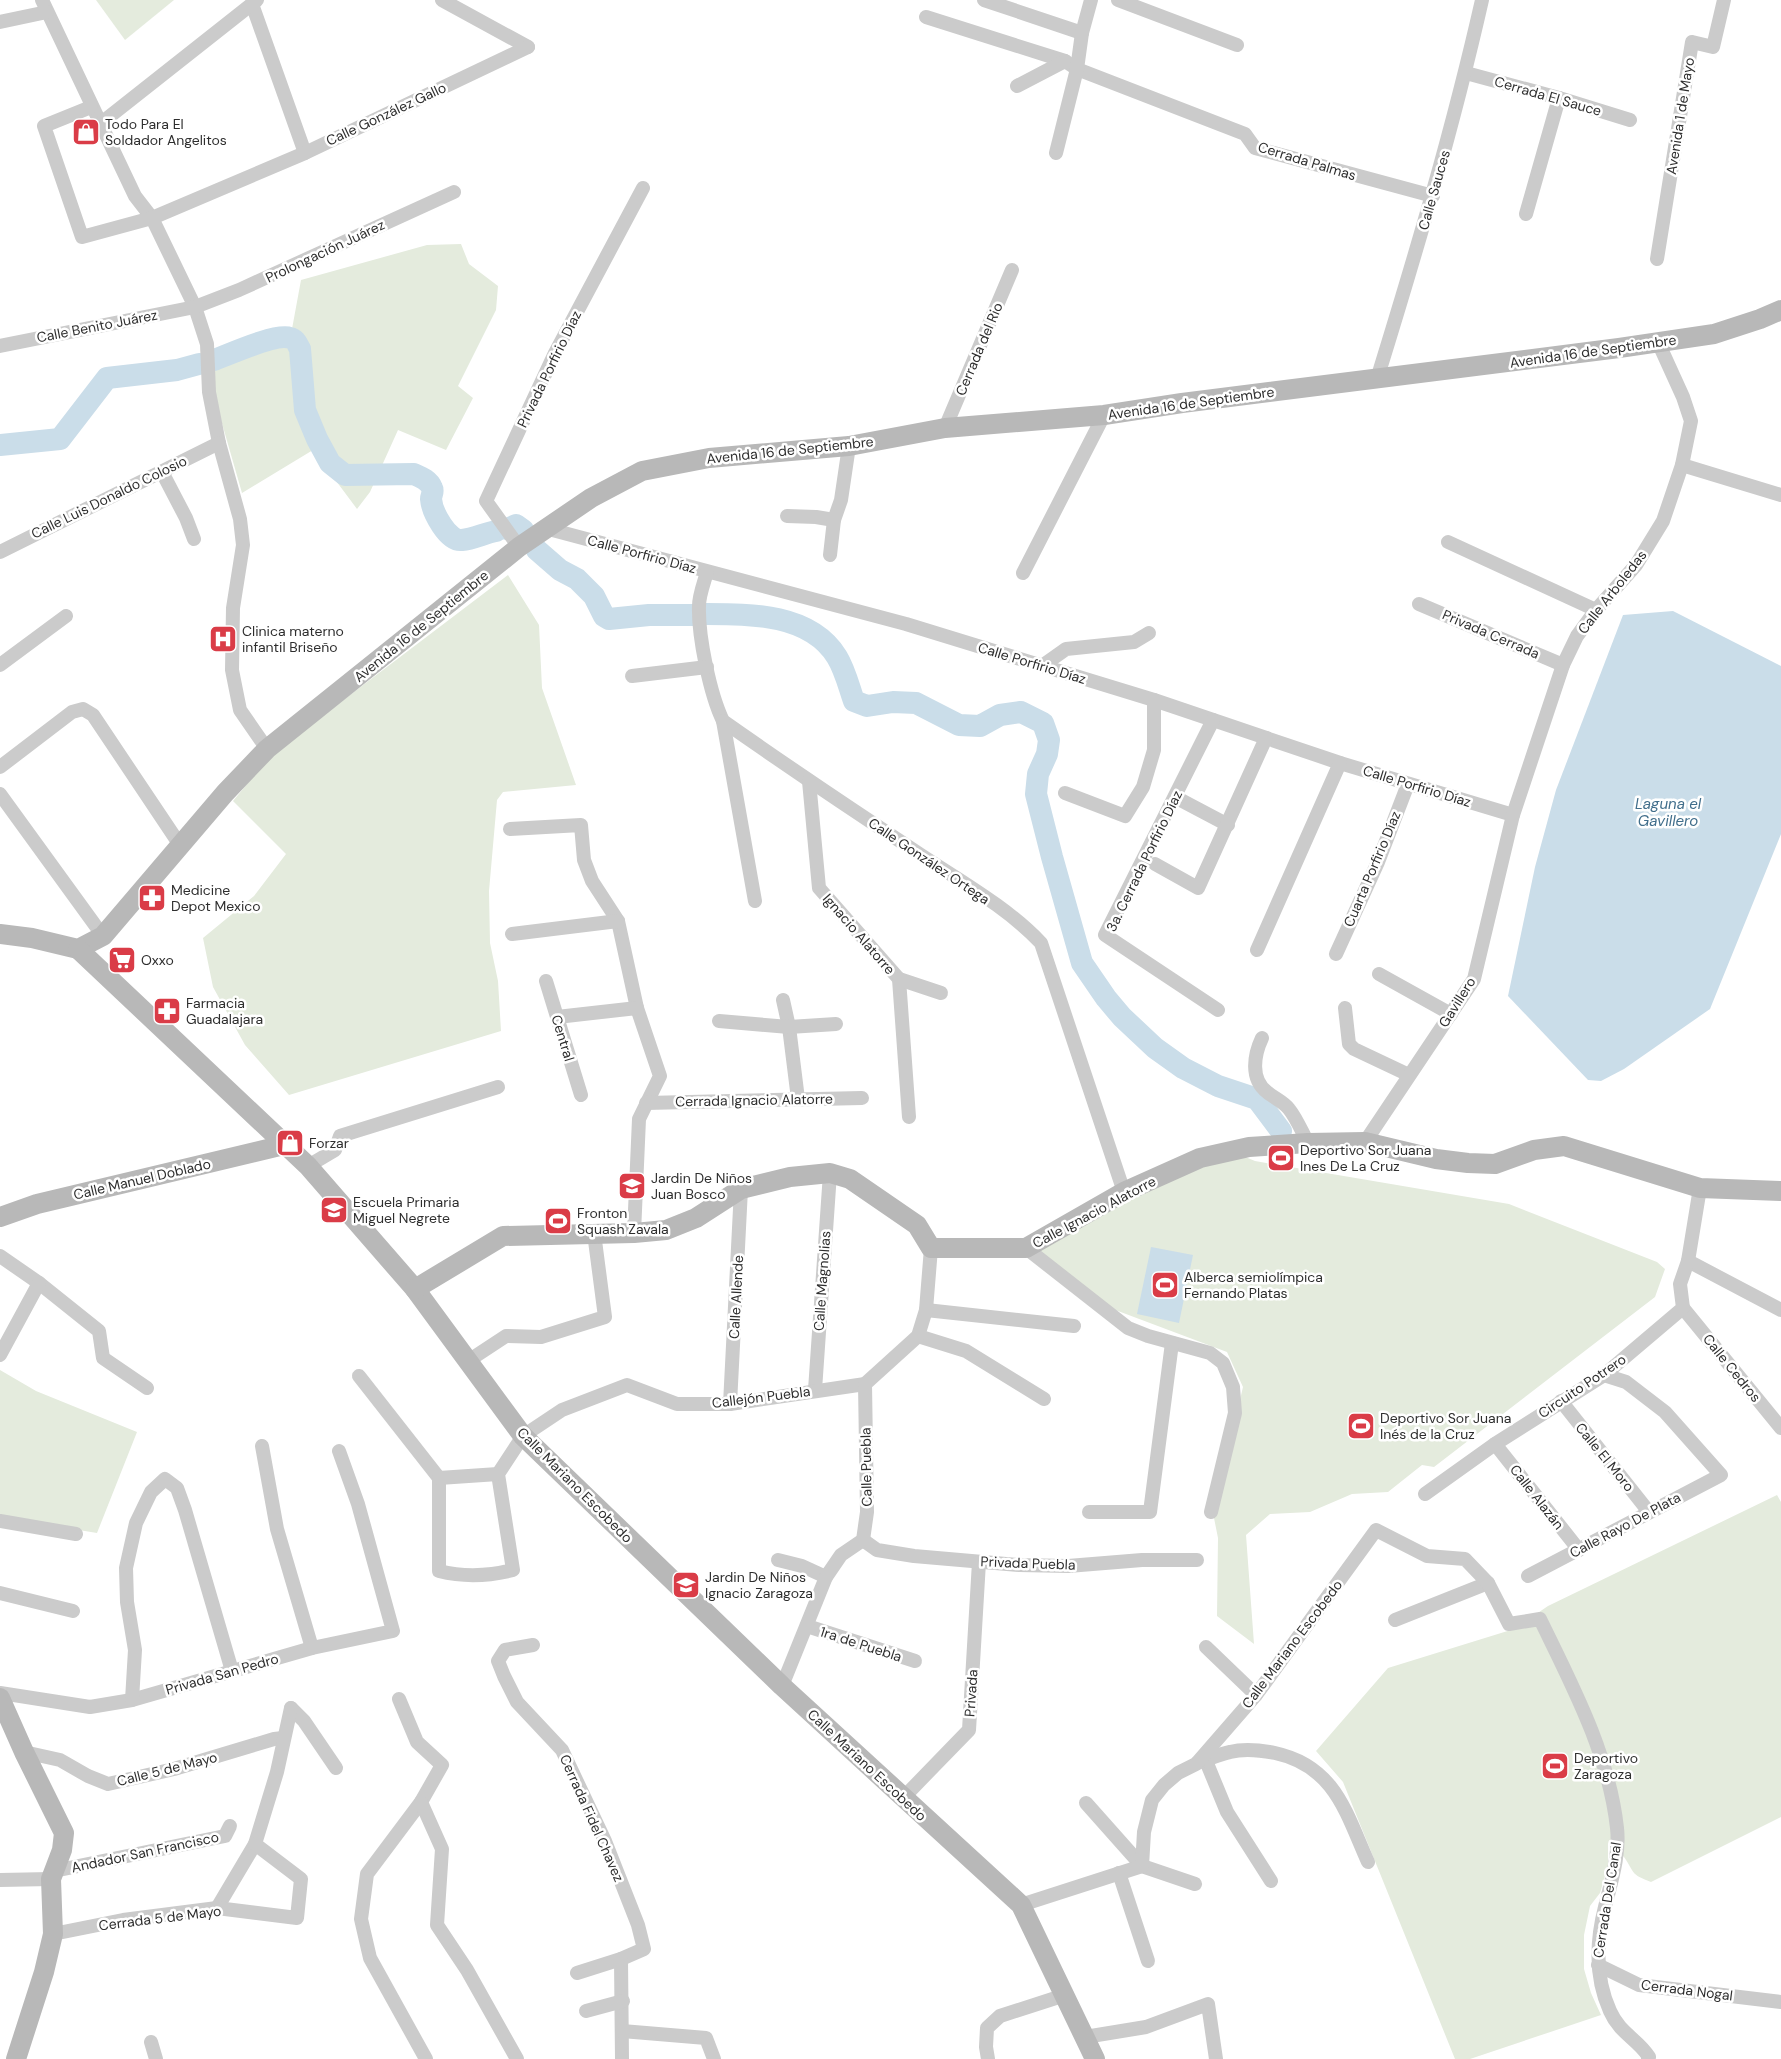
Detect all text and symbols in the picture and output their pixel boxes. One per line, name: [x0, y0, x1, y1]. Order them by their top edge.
street label: Avenida 1 de Mayo: [1662, 56, 1698, 176]
street label: Cerrada El Sauce: [1492, 72, 1604, 120]
street label: Calle González Gallo: [323, 78, 449, 150]
place label: Todo Para El Soldador Angelitos: [105, 115, 227, 149]
shop icon: Todo Para El Soldador Angelitos: [71, 117, 101, 147]
street label: Cerrada Palmas: [1256, 138, 1358, 184]
street label: Calle Sauces: [1414, 148, 1454, 232]
street label: Prolongación Juárez: [262, 215, 388, 287]
street label: Cerrada del Rio: [951, 300, 1007, 398]
street label: Calle Benito Juárez: [35, 305, 159, 347]
street label: Privada Porfirio Díaz: [513, 308, 585, 430]
street label: Avenida 16 de Septiembre: [1509, 330, 1677, 372]
street label: Avenida 16 de Septiembre: [1107, 382, 1275, 424]
street label: Avenida 16 de Septiembre: [706, 432, 874, 468]
street label: Calle Luis Donaldo Colosio: [28, 451, 190, 543]
street label: Calle Porfirio Díaz: [586, 531, 698, 577]
street label: Calle Arboledas: [1574, 546, 1650, 638]
street label: Avenida 16 de Septiembre: [350, 566, 492, 686]
street label: Privada Cerrada: [1440, 605, 1542, 663]
place label: Clinica materno infantil Briseño: [242, 622, 344, 656]
hospital icon: Clinica materno infantil Briseño: [208, 624, 238, 654]
street label: Calle Porfirio Díaz: [976, 638, 1088, 688]
street label: Calle Porfirio Díaz: [1361, 761, 1473, 811]
street label: 3a. Cerrada Porfirio Díaz: [1102, 787, 1186, 935]
water label: Laguna el Gavillero: [1635, 794, 1702, 831]
street label: Cuarta Porfirio Díaz: [1339, 808, 1405, 930]
street label: Calle González Ortega: [865, 814, 993, 908]
place label: Medicine Depot Mexico: [171, 881, 261, 915]
pharmacy icon: Medicine Depot Mexico: [137, 883, 167, 913]
street label: Ignacio Alatorre: [819, 890, 899, 978]
supermarket icon: Oxxo: [107, 945, 137, 975]
place label: Oxxo: [141, 951, 174, 969]
street label: Gavillero: [1434, 973, 1480, 1031]
place label: Farmacia Guadalajara: [186, 994, 263, 1028]
pharmacy icon: Farmacia Guadalajara: [152, 996, 182, 1026]
street label: Central: [547, 1013, 579, 1063]
street label: Cerrada Ignacio Alatorre: [675, 1090, 833, 1110]
shop icon: Forzar: [275, 1128, 305, 1158]
place label: Forzar: [309, 1134, 349, 1152]
place label: Deportivo Sor Juana Ines De La Cruz: [1300, 1141, 1431, 1175]
sports icon: Deportivo Sor Juana Ines De La Cruz: [1266, 1143, 1296, 1173]
street label: Calle Manuel Doblado: [72, 1154, 212, 1204]
place label: Jardin De Niños Juan Bosco: [651, 1169, 752, 1203]
school or university icon: Jardin De Niños Juan Bosco: [617, 1171, 647, 1201]
street label: Calle Ignacio Alatorre: [1029, 1172, 1159, 1252]
place label: Escuela Primaria Miguel Negrete: [353, 1193, 459, 1227]
school or university icon: Escuela Primaria Miguel Negrete: [319, 1195, 349, 1225]
place label: Fronton Squash Zavala: [577, 1204, 669, 1238]
sports icon: Fronton Squash Zavala: [543, 1206, 573, 1236]
street label: Calle Magnolias: [810, 1230, 834, 1332]
street label: Calle Allende: [725, 1255, 747, 1339]
place label: Alberca semiolímpica Fernando Platas: [1184, 1268, 1323, 1302]
sports icon: Alberca semiolímpica Fernando Platas: [1150, 1270, 1180, 1300]
street label: Calle Cedros: [1699, 1330, 1765, 1406]
street label: Circuito Potrero: [1535, 1350, 1629, 1422]
street label: Callejón Puebla: [711, 1382, 811, 1412]
place label: Deportivo Sor Juana Inés de la Cruz: [1380, 1409, 1511, 1443]
sports icon: Deportivo Sor Juana Inés de la Cruz: [1346, 1411, 1376, 1441]
street label: Calle El Moro: [1572, 1419, 1638, 1495]
street label: Calle Mariano Escobedo: [513, 1423, 637, 1547]
street label: Calle Puebla: [856, 1427, 876, 1507]
street label: Calle Alazán: [1506, 1461, 1568, 1533]
street label: Calle Rayo De Plata: [1566, 1488, 1684, 1562]
street label: Privada Puebla: [980, 1552, 1076, 1574]
place label: Jardin De Niños Ignacio Zaragoza: [705, 1568, 813, 1602]
school or university icon: Jardin De Niños Ignacio Zaragoza: [671, 1570, 701, 1600]
street label: Calle Mariano Escobedo: [1238, 1576, 1346, 1712]
street label: 1ra de Puebla: [818, 1622, 904, 1666]
street label: Privada San Pedro: [163, 1649, 281, 1699]
street label: Privada: [960, 1669, 982, 1717]
street label: Calle Mariano Escobedo: [804, 1705, 930, 1825]
street label: Calle 5 de Mayo: [115, 1748, 219, 1790]
place label: Deportivo Zaragoza: [1574, 1749, 1638, 1783]
sports icon: Deportivo Zaragoza: [1540, 1751, 1570, 1781]
street label: Cerrada Fidel Chavez: [556, 1752, 628, 1884]
street label: Andador San Francisco: [70, 1828, 220, 1876]
street label: Cerrada Del Canal: [1589, 1841, 1625, 1959]
street label: Cerrada 5 de Mayo: [98, 1902, 222, 1934]
street label: Cerrada Nogal: [1640, 1975, 1734, 2005]

